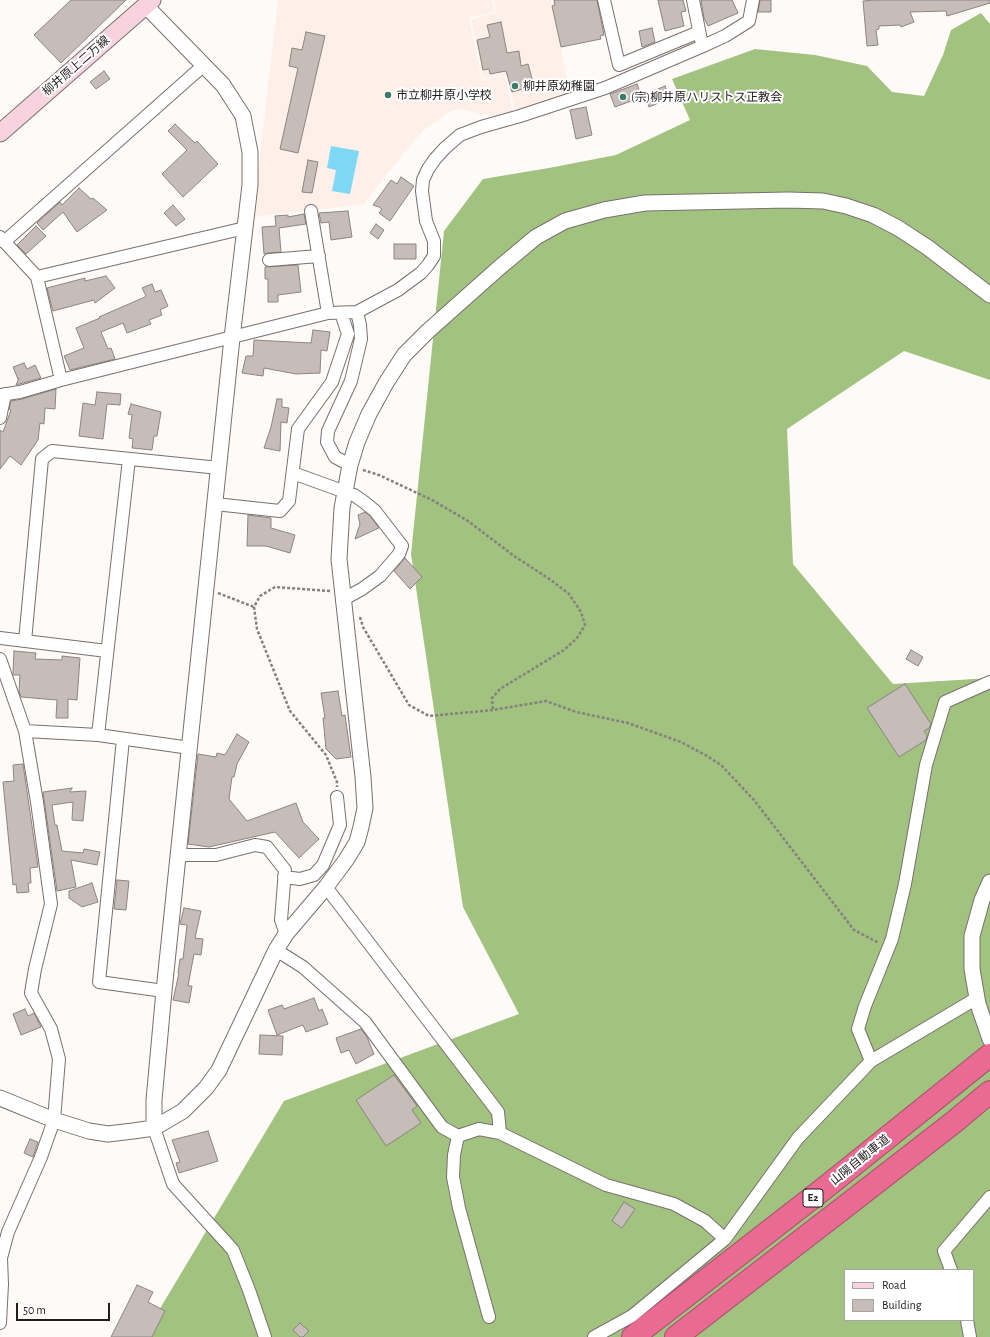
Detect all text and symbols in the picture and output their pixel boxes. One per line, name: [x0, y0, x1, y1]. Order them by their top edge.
street label: 柳井原上二万線: [40, 33, 112, 99]
place label: 柳井原幼稚園: [523, 79, 595, 93]
marker: 柳井原幼稚園: [510, 81, 520, 91]
place label: 市立柳井原小学校: [396, 88, 492, 102]
marker: 市立柳井原小学校: [383, 90, 393, 100]
place label: (宗)柳井原ハリストス正教会: [631, 90, 782, 104]
marker: (宗)柳井原ハリストス正教会: [618, 92, 628, 102]
street label: 山陽自動車道: [827, 1132, 893, 1188]
road number: E2: [803, 1189, 823, 1207]
legend: [844, 1269, 974, 1321]
text: Road: [882, 1279, 906, 1291]
scale bar: [18, 1295, 112, 1321]
text: Building: [882, 1299, 922, 1311]
text: 50 m: [23, 1304, 46, 1316]

